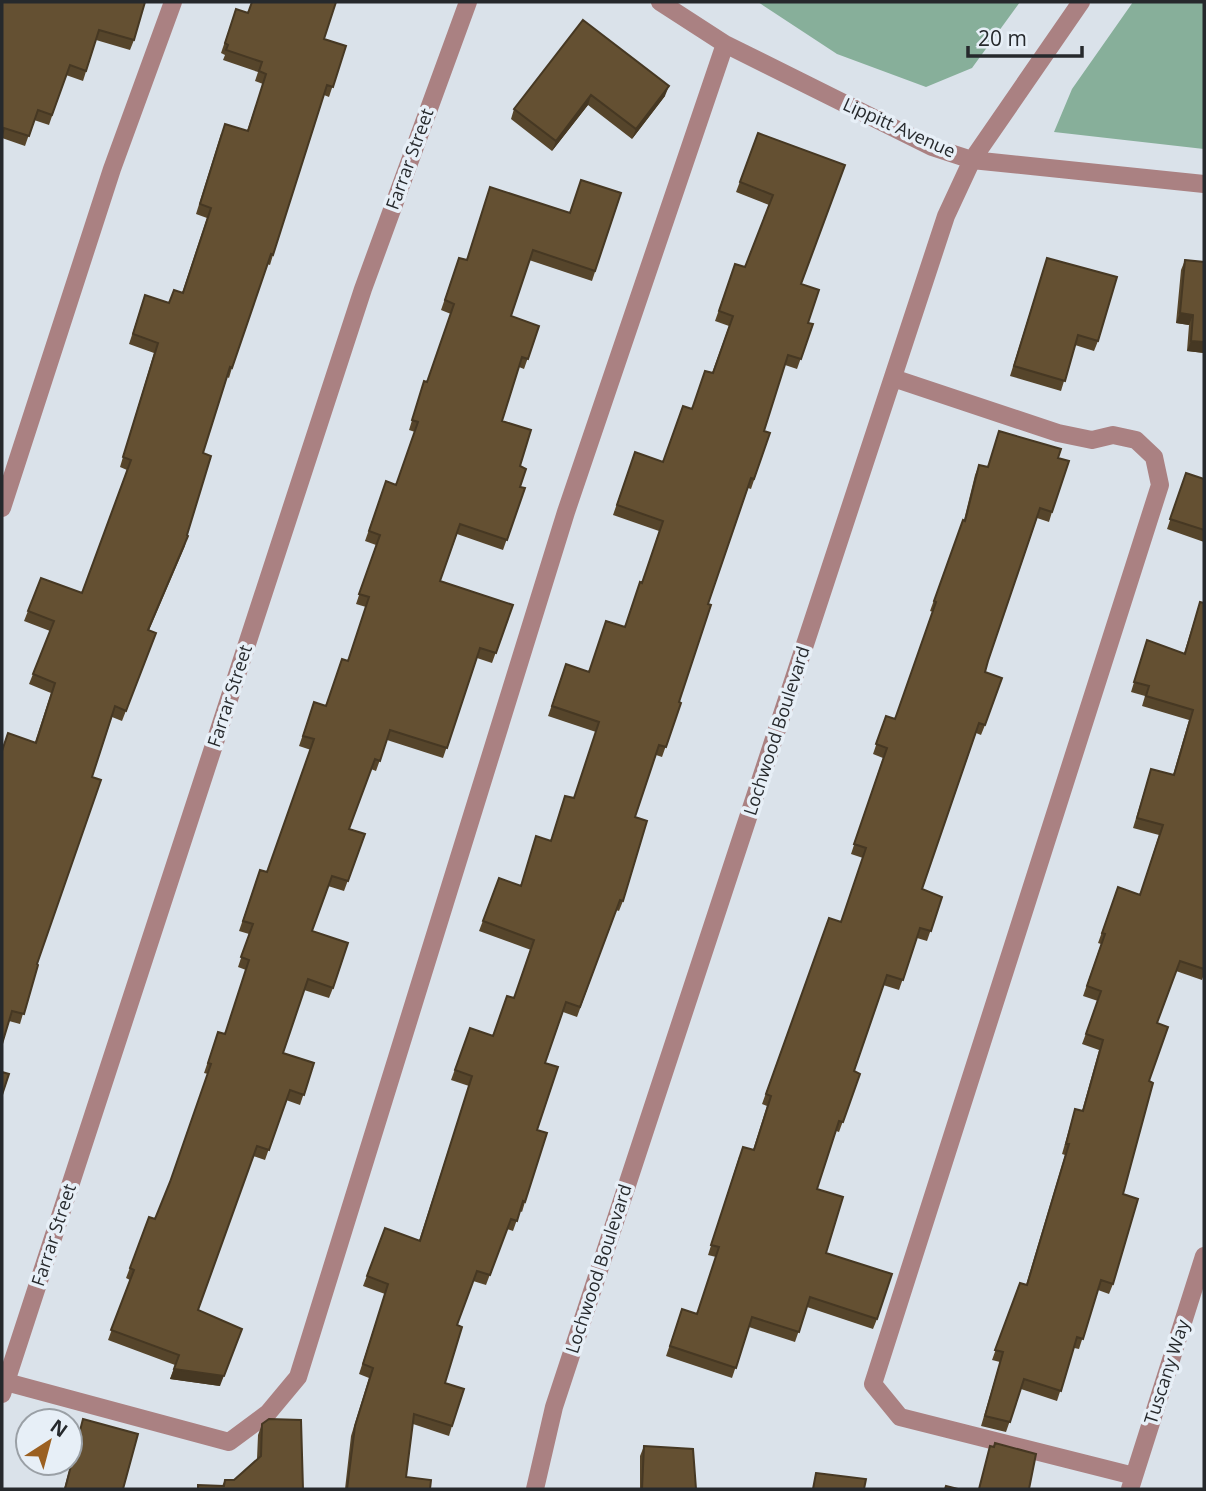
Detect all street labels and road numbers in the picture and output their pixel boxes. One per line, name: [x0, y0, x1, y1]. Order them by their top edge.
street label: Lippitt Avenue: [839, 92, 959, 163]
street label: Farrar Street: [380, 105, 439, 213]
street label: Farrar Street: [201, 641, 257, 750]
street label: Lochwood Boulevard: [737, 643, 815, 818]
street label: Farrar Street: [25, 1180, 81, 1289]
street label: Lochwood Boulevard: [559, 1181, 637, 1356]
street label: Tuscany Way: [1138, 1315, 1195, 1427]

